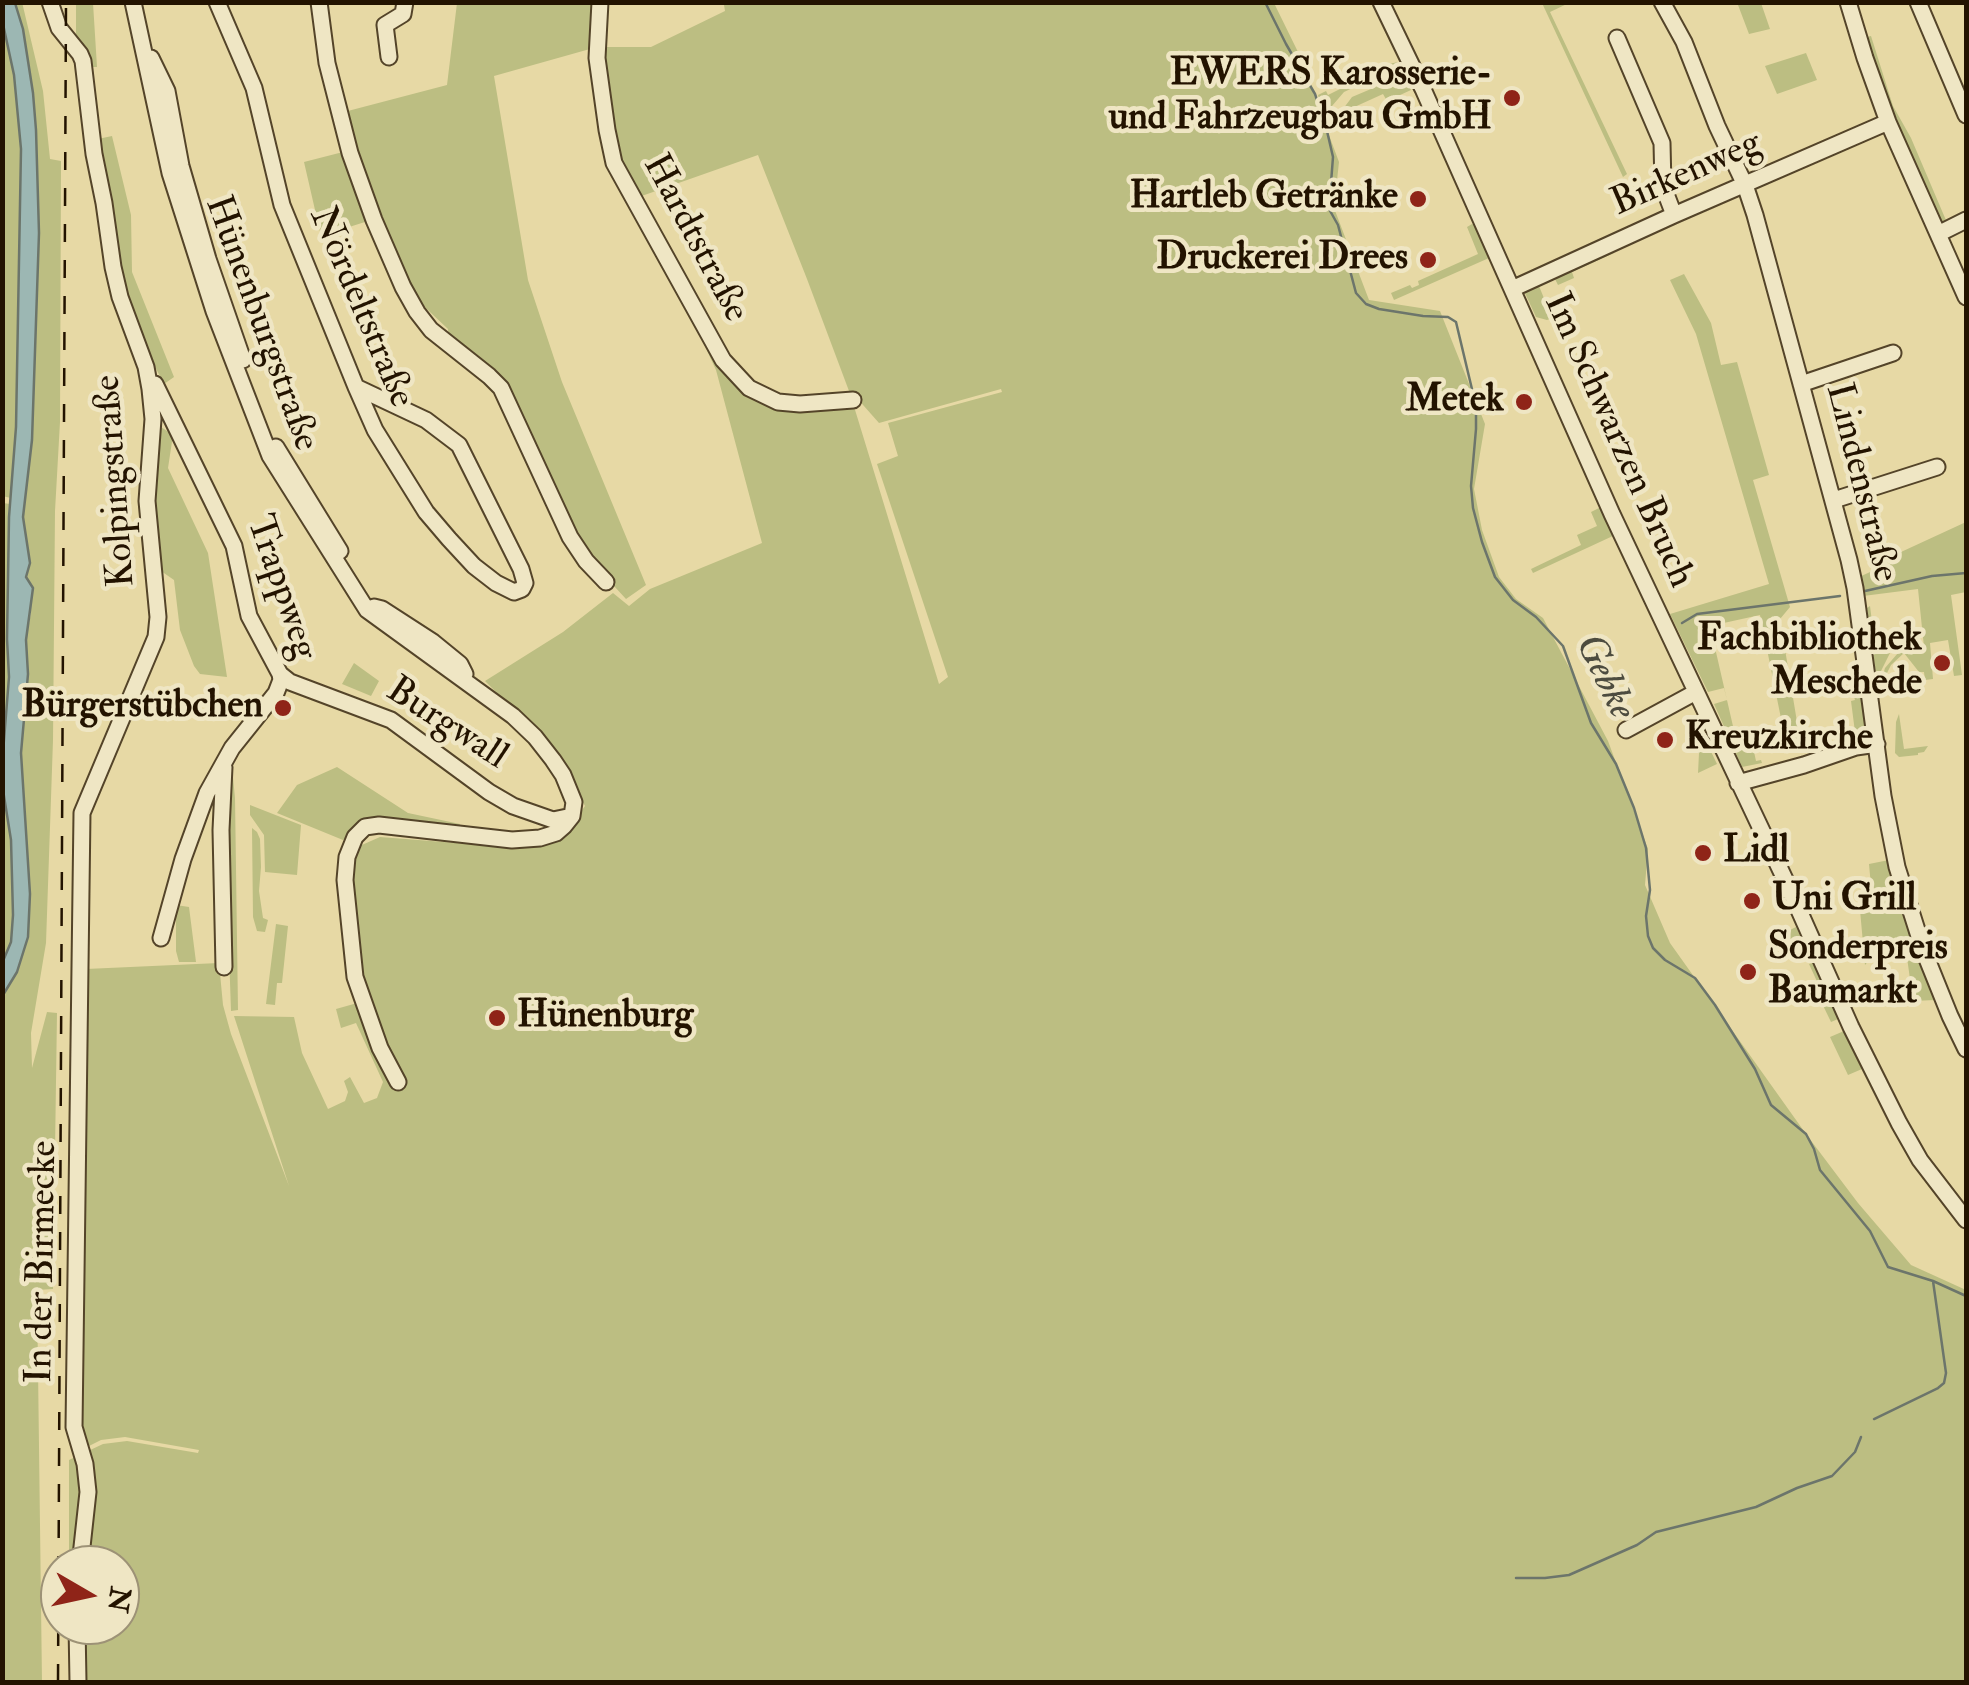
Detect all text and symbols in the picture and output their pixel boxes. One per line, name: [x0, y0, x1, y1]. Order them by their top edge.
place label: EWERS Karosserie- und Fahrzeugbau GmbH: [1109, 53, 1492, 142]
marker: EWERS Karosserie- und Fahrzeugbau GmbH: [1501, 87, 1523, 109]
street label: Birkenweg: [1605, 122, 1769, 228]
street label: Hardtstraße: [631, 147, 757, 331]
place label: Hartleb Getränke: [1130, 176, 1398, 222]
marker: Hartleb Getränke: [1407, 188, 1429, 210]
street label: Hünenburgstraße: [193, 190, 327, 458]
street label: Nördeltstraße: [297, 201, 423, 415]
place label: Druckerei Drees: [1157, 237, 1408, 283]
marker: Druckerei Drees: [1417, 249, 1439, 271]
street label: Im Schwarzen Bruch: [1532, 287, 1702, 595]
street label: Kolpingstraße: [87, 373, 147, 589]
place label: Metek: [1406, 379, 1504, 425]
street label: Lindenstraße: [1813, 379, 1907, 587]
marker: Metek: [1513, 391, 1535, 413]
street label: Trappweg: [234, 510, 326, 666]
place label: Fachbibliothek Meschede: [1697, 618, 1922, 708]
water label: Gebke: [1562, 627, 1644, 729]
marker: Fachbibliothek Meschede: [1931, 652, 1953, 674]
street label: Burgwall: [377, 669, 515, 781]
place label: Bürgerstübchen: [21, 685, 263, 731]
marker: Bürgerstübchen: [272, 697, 294, 719]
place label: Kreuzkirche: [1685, 717, 1873, 763]
marker: Kreuzkirche: [1654, 729, 1676, 751]
place label: Lidl: [1723, 830, 1789, 876]
marker: Lidl: [1692, 842, 1714, 864]
place label: Uni Grill: [1772, 878, 1916, 924]
marker: Uni Grill: [1741, 890, 1763, 912]
place label: Sonderpreis Baumarkt: [1768, 927, 1948, 1016]
marker: Sonderpreis Baumarkt: [1737, 961, 1759, 983]
place label: Hünenburg: [517, 995, 693, 1041]
marker: Hünenburg: [486, 1007, 508, 1029]
street label: In der Birmecke: [19, 1140, 69, 1384]
north arrow: [40, 1545, 140, 1645]
text: N: [99, 1584, 137, 1615]

